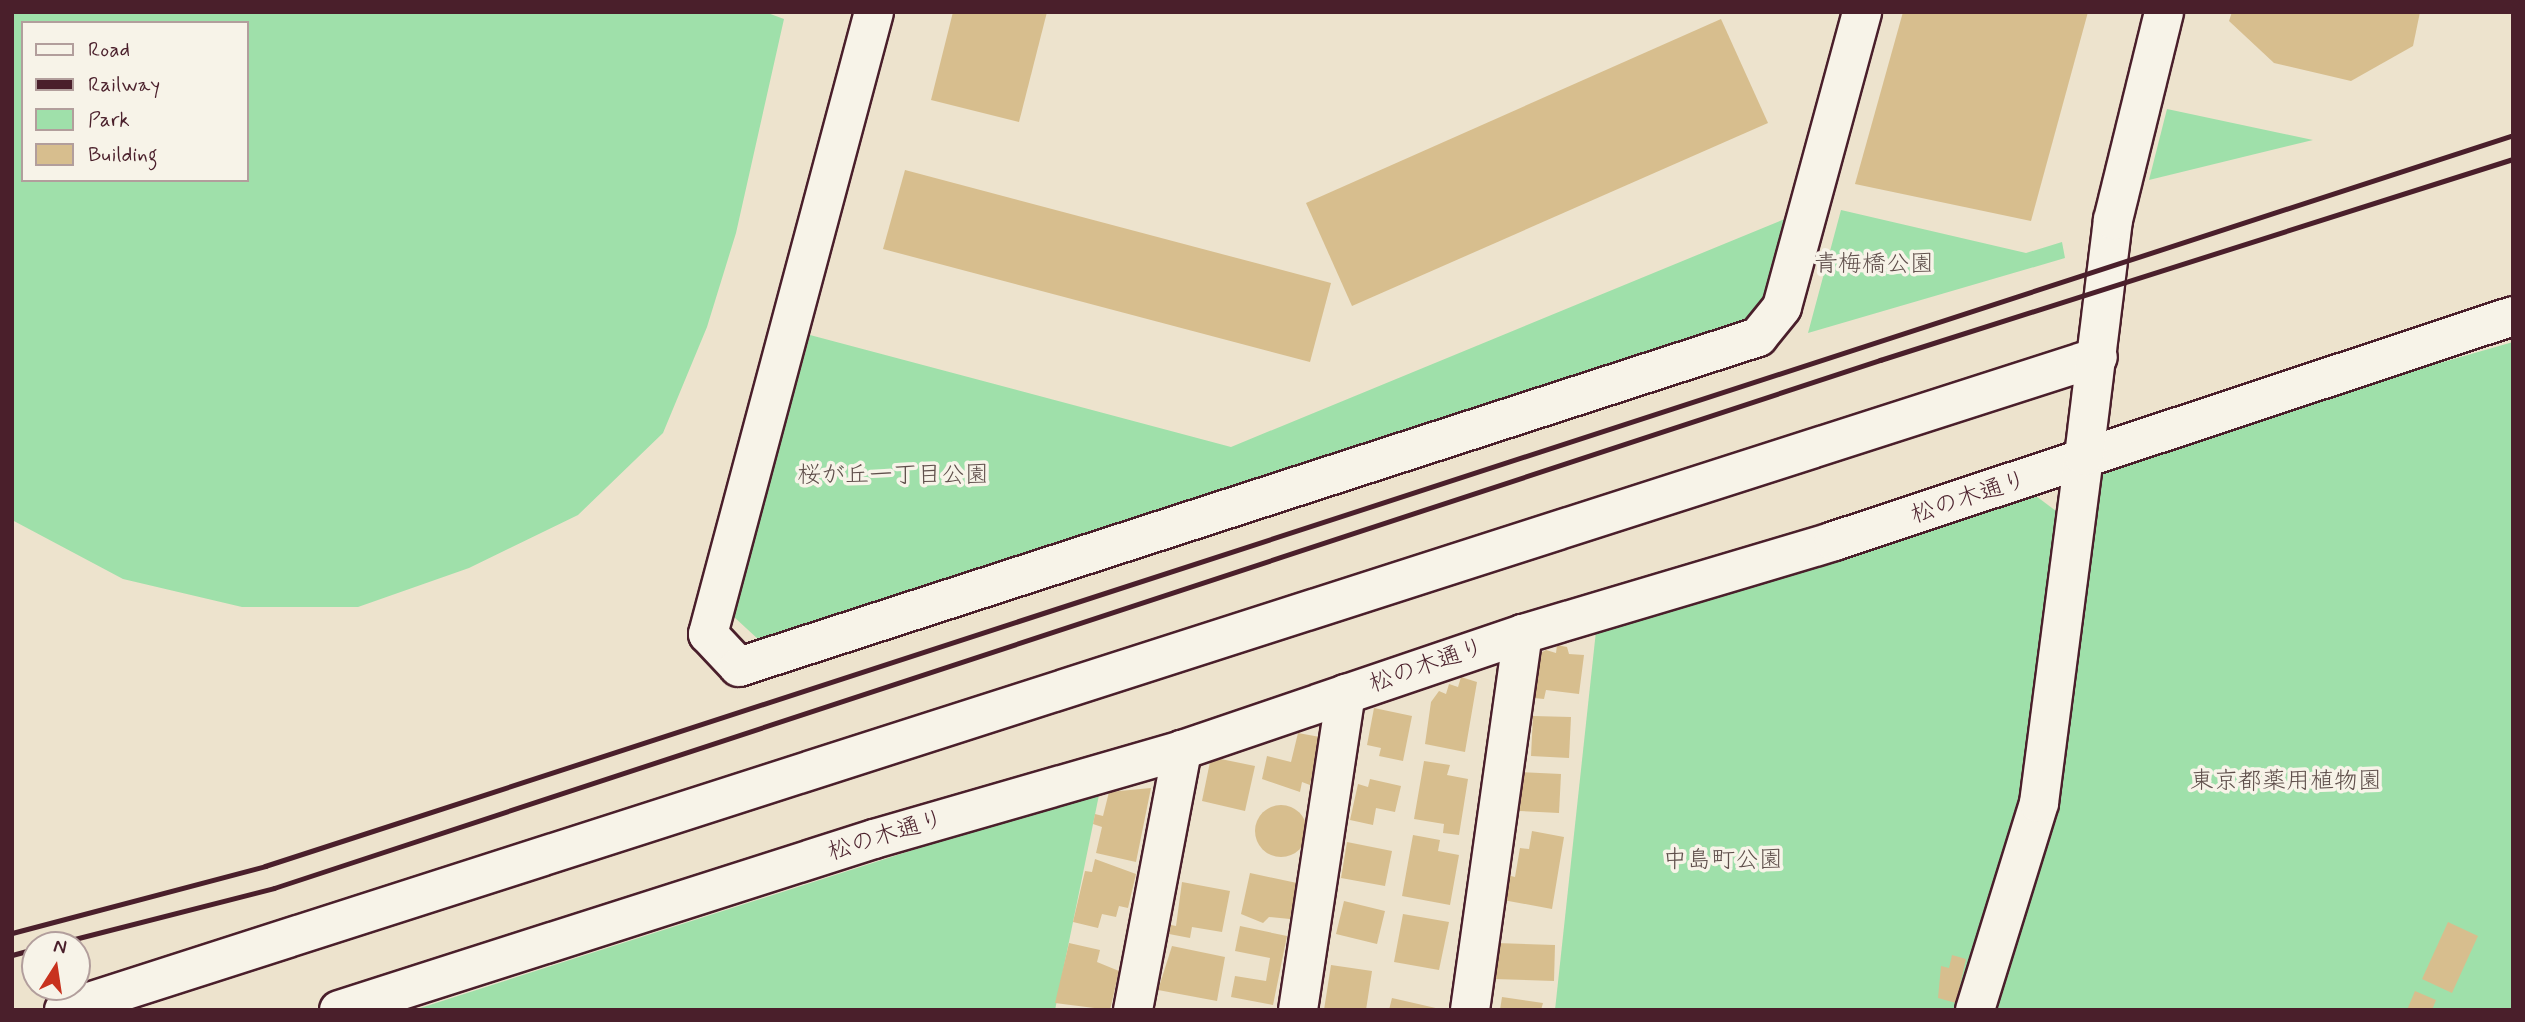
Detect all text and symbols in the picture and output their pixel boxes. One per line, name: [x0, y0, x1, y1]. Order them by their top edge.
legend: [21, 21, 248, 182]
text: Road: [88, 36, 130, 64]
text: Railway: [88, 71, 160, 99]
text: Park: [88, 106, 130, 134]
text: Building: [88, 141, 158, 169]
park label: 青梅橋公園: [1814, 251, 1934, 279]
park label: 桜が丘一丁目公園: [797, 462, 989, 490]
street label: 松の木通り: [1907, 466, 2031, 530]
street label: 松の木通り: [1366, 633, 1488, 699]
park label: 東京都薬用植物園: [2190, 768, 2382, 796]
street label: 松の木通り: [824, 805, 948, 867]
park label: 中島町公園: [1663, 847, 1783, 875]
north arrow: [21, 931, 91, 1001]
text: N: [51, 933, 69, 960]

